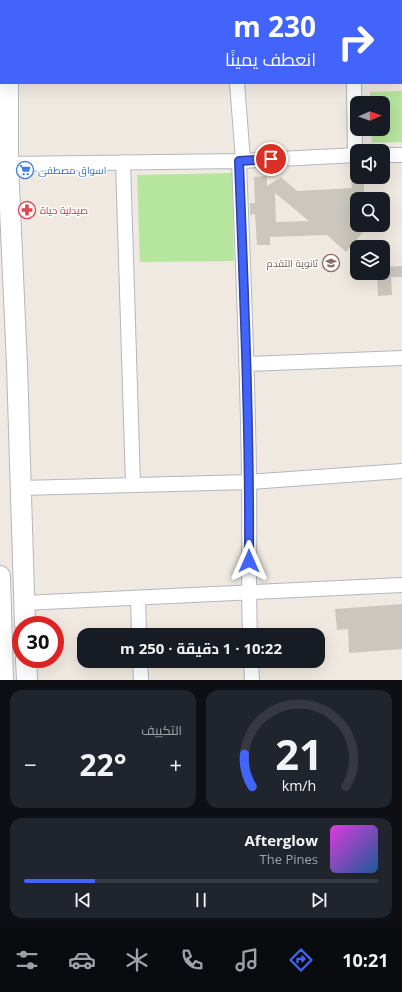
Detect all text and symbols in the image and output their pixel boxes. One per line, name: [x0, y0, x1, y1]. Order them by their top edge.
text: 230 m: [233, 7, 316, 45]
icon: right: [330, 16, 382, 68]
text: انعطف يمينًا: [225, 47, 316, 71]
north arrow: [350, 96, 390, 136]
map controls: [350, 96, 390, 280]
pin: [254, 142, 288, 176]
button: sound: [350, 144, 390, 184]
icon: arrive: [260, 148, 282, 170]
supermarket icon: اسواق مصطفى: [15, 160, 35, 180]
place label: اسواق مصطفى: [38, 163, 106, 177]
button: search: [350, 192, 390, 232]
pharmacy icon: صيدلية حياة: [17, 200, 37, 220]
place label: صيدلية حياة: [40, 203, 88, 217]
button: layers: [350, 240, 390, 280]
school or university icon: ثانوية التقدم: [321, 253, 341, 273]
place label: ثانوية التقدم: [267, 256, 318, 271]
position arrow: [228, 540, 270, 582]
speed limit sign: 30: [12, 616, 64, 668]
text: 10:22 · 1 دقيقة · 250 m: [120, 638, 282, 658]
text: التكييف: [141, 721, 182, 739]
text: 21: [275, 726, 323, 782]
text: 22°: [79, 744, 127, 785]
text: −: [24, 749, 37, 779]
text: +: [169, 749, 182, 779]
text: km/h: [282, 776, 316, 795]
text: Afterglow: [244, 830, 318, 850]
text: The Pines: [260, 850, 318, 868]
icon: previous: [72, 889, 94, 911]
icon: pause: [190, 889, 212, 911]
icon: next: [308, 889, 330, 911]
icon: filters: [13, 946, 41, 974]
icon: car: [68, 946, 96, 974]
icon: climate: [123, 946, 151, 974]
icon: phone: [178, 946, 206, 974]
icon: music: [233, 946, 261, 974]
icon: directions: [287, 946, 315, 974]
text: 10:21: [342, 948, 389, 972]

